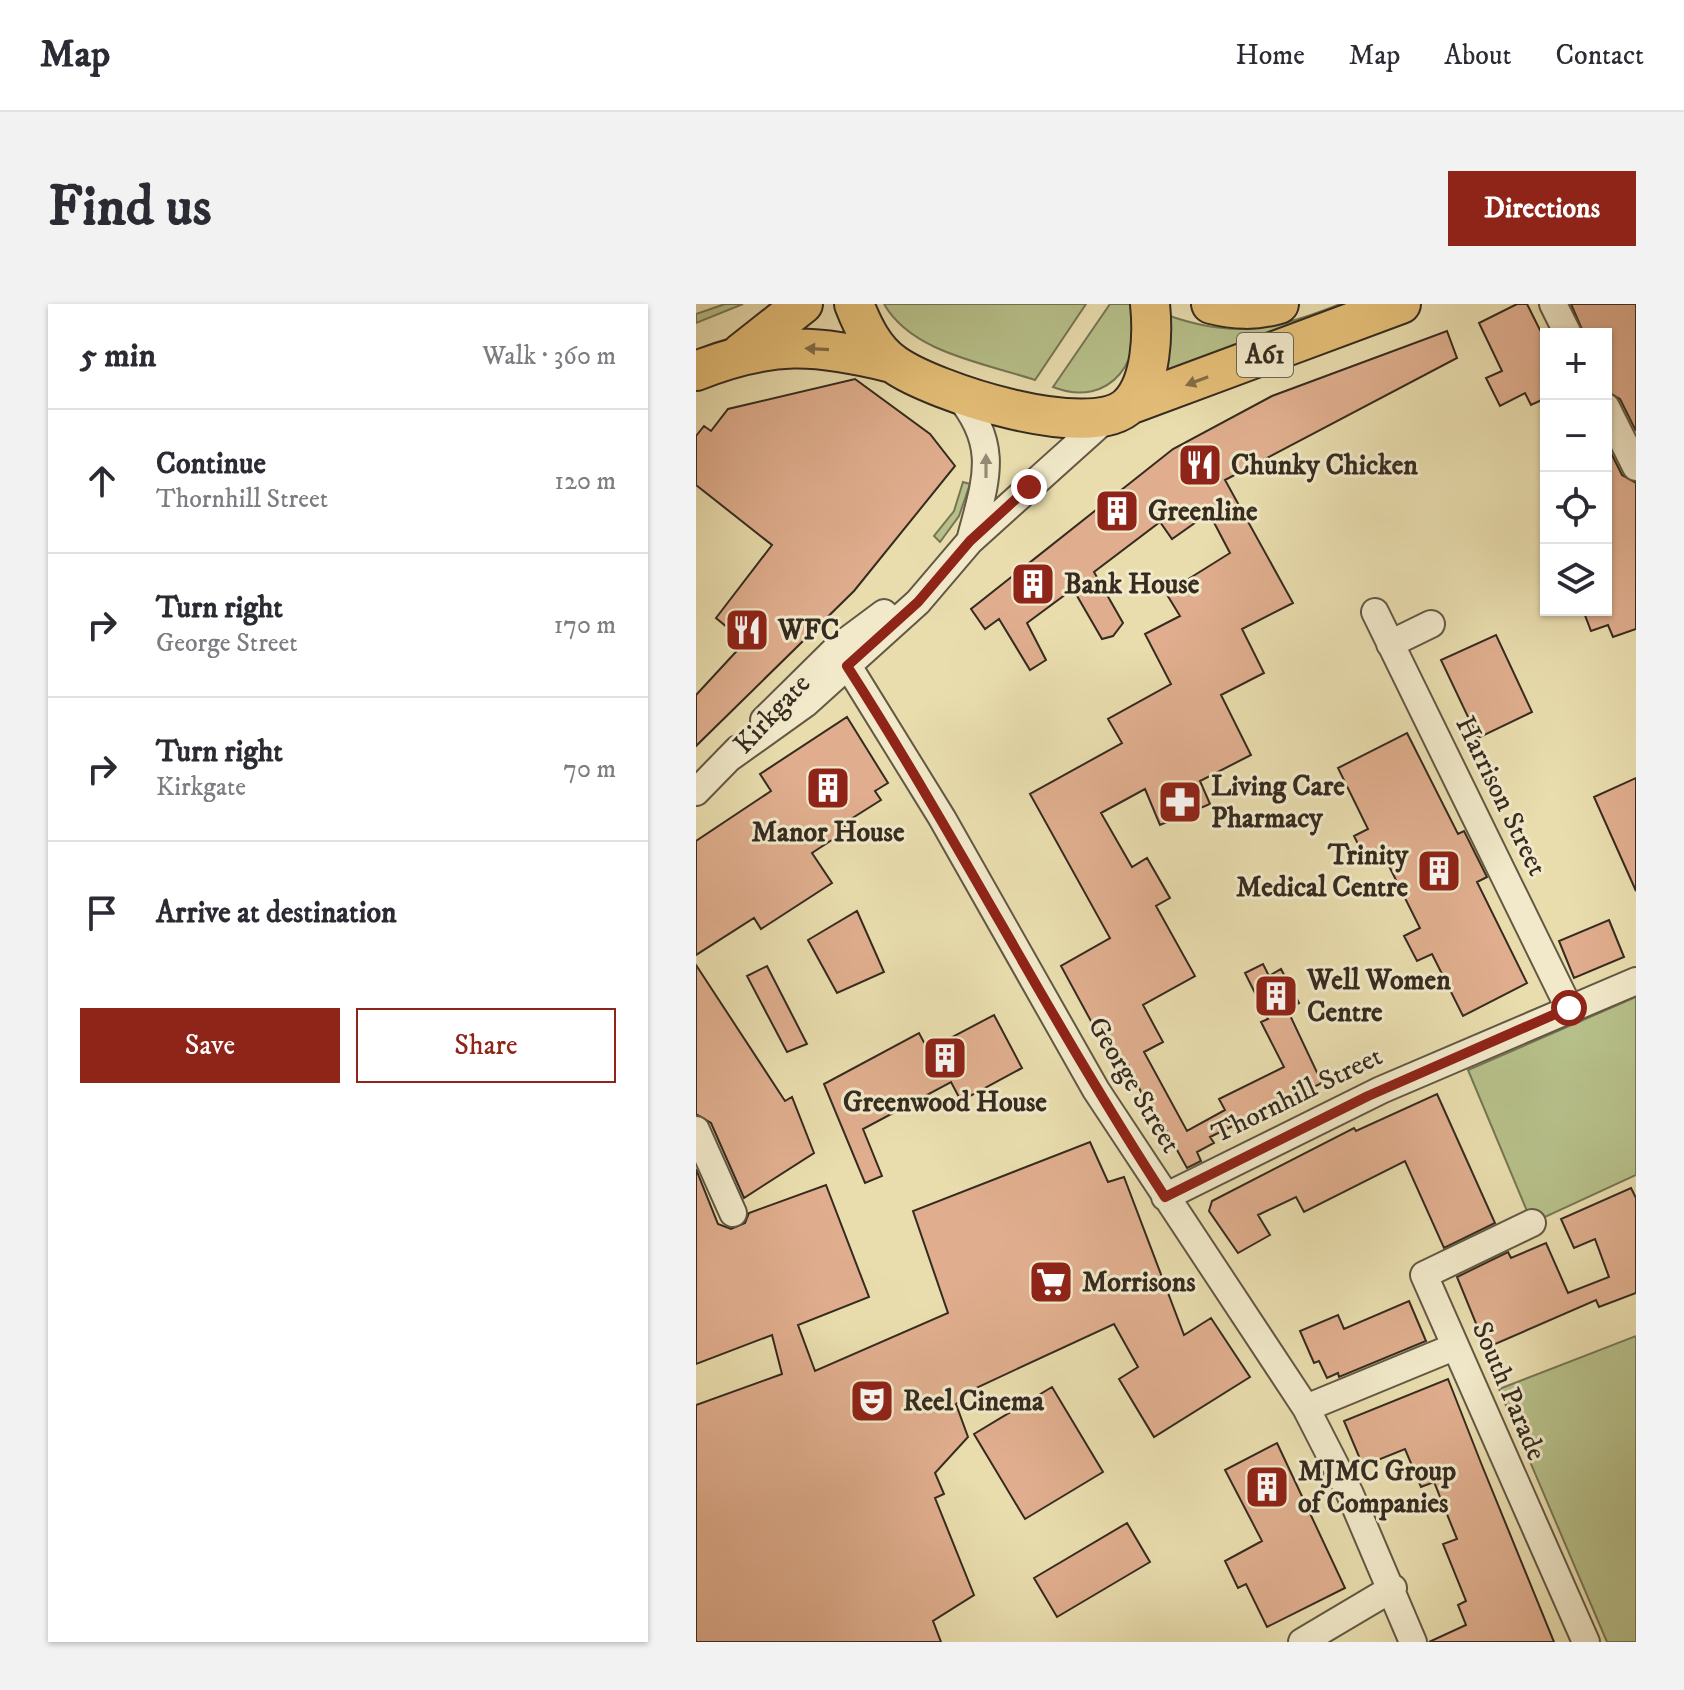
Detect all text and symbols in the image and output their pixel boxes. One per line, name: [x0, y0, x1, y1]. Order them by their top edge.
text: Map: [40, 31, 110, 79]
text: Home: [1236, 38, 1305, 73]
text: Map: [1349, 38, 1400, 73]
text: About: [1444, 38, 1511, 73]
text: Contact: [1555, 38, 1644, 73]
button: Directions: [1448, 171, 1636, 246]
text: Find us: [48, 173, 212, 243]
map controls: [1540, 328, 1612, 616]
button: +: [1540, 328, 1612, 400]
road number: A61: [1237, 333, 1293, 377]
text: 5 min: [80, 335, 156, 377]
text: Walk · 360 m: [482, 340, 616, 373]
one-way arrow: [804, 342, 829, 355]
one-way arrow: [1185, 375, 1209, 388]
button: −: [1540, 400, 1612, 472]
restaurant icon: Chunky Chicken: [1176, 441, 1224, 489]
text: Continue: [156, 446, 266, 483]
place label: Chunky Chicken: [1231, 448, 1418, 483]
one-way arrow: [980, 452, 992, 478]
icon: ahead: [80, 459, 124, 503]
text: 120 m: [555, 465, 616, 498]
route end: [1011, 469, 1047, 505]
button: locate: [1540, 472, 1612, 544]
text: Thornhill Street: [156, 483, 328, 516]
building icon: Greenline: [1093, 487, 1141, 535]
place label: Greenline: [1148, 494, 1258, 529]
button: layers: [1540, 544, 1612, 616]
building icon: Bank House: [1009, 560, 1057, 608]
place label: Bank House: [1064, 567, 1200, 602]
text: Turn right: [156, 590, 283, 627]
icon: right: [80, 603, 124, 647]
restaurant icon: WFC: [723, 606, 771, 654]
text: 170 m: [554, 609, 616, 642]
place label: WFC: [777, 613, 839, 648]
text: George Street: [156, 627, 298, 660]
street label: Kirkgate: [726, 667, 818, 761]
street label: Harrison Street: [1447, 710, 1555, 882]
text: Turn right: [156, 734, 283, 771]
icon: right: [80, 747, 124, 791]
text: 70 m: [563, 753, 616, 786]
building icon: Manor House: [804, 764, 852, 812]
place label: Living Care Pharmacy: [1211, 769, 1345, 836]
text: Kirkgate: [156, 771, 246, 804]
pharmacy icon: Living Care Pharmacy: [1156, 778, 1204, 826]
place label: Manor House: [751, 815, 905, 850]
place label: Trinity Medical Centre: [1236, 838, 1409, 905]
building icon: Trinity Medical Centre: [1415, 847, 1463, 895]
icon: arrive: [80, 891, 124, 935]
text: Arrive at destination: [156, 895, 397, 932]
place label: Well Women Centre: [1306, 963, 1451, 1030]
building icon: Well Women Centre: [1252, 972, 1300, 1020]
route start: [1551, 990, 1587, 1026]
button: Save: [80, 1008, 340, 1083]
button: Share: [356, 1008, 616, 1083]
street label: George Street: [1080, 1011, 1188, 1159]
building icon: Greenwood House: [921, 1034, 969, 1082]
street label: Thornhill Street: [1206, 1039, 1388, 1151]
place label: Greenwood House: [843, 1085, 1047, 1120]
supermarket icon: Morrisons: [1027, 1258, 1075, 1306]
place label: Morrisons: [1082, 1265, 1196, 1300]
street label: South Parade: [1464, 1316, 1554, 1466]
theatre icon: Reel Cinema: [848, 1377, 896, 1425]
place label: Reel Cinema: [903, 1384, 1045, 1419]
place label: MJMC Group of Companies: [1298, 1454, 1456, 1521]
building icon: MJMC Group of Companies: [1243, 1463, 1291, 1511]

